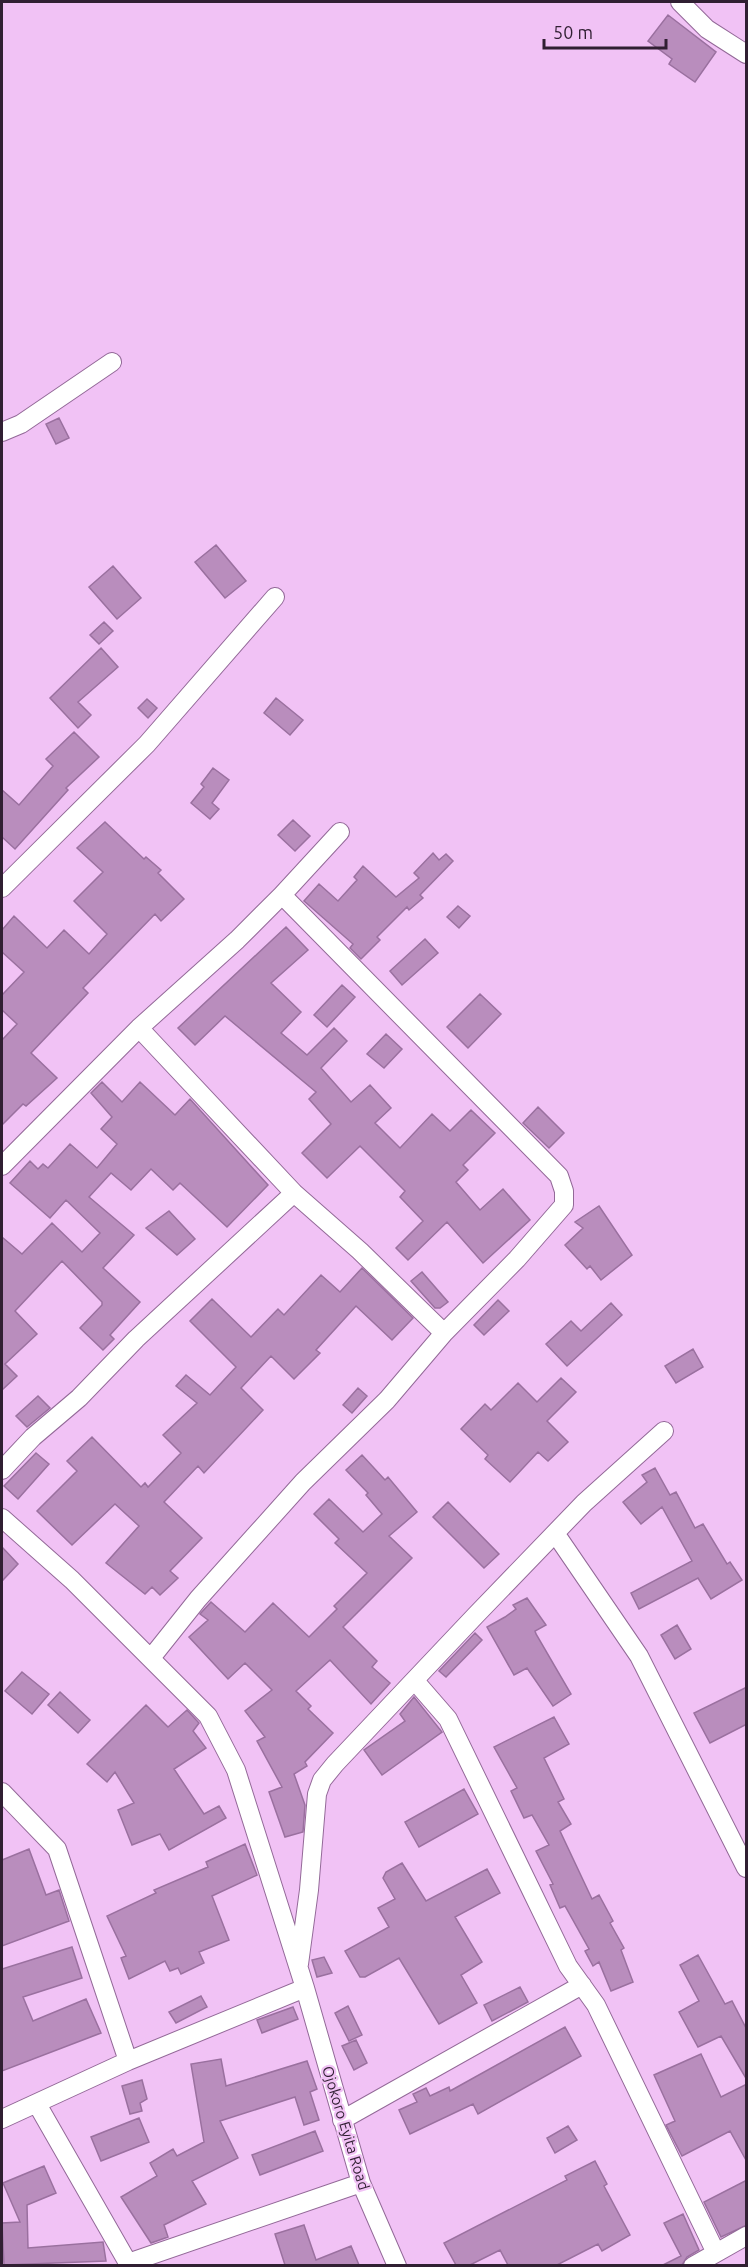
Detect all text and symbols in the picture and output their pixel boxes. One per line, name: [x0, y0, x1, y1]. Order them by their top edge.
scale bar: [544, 12, 666, 50]
text: 50 m: [553, 22, 593, 42]
street label: Ojokoro Eyita Road: [319, 2064, 373, 2192]

